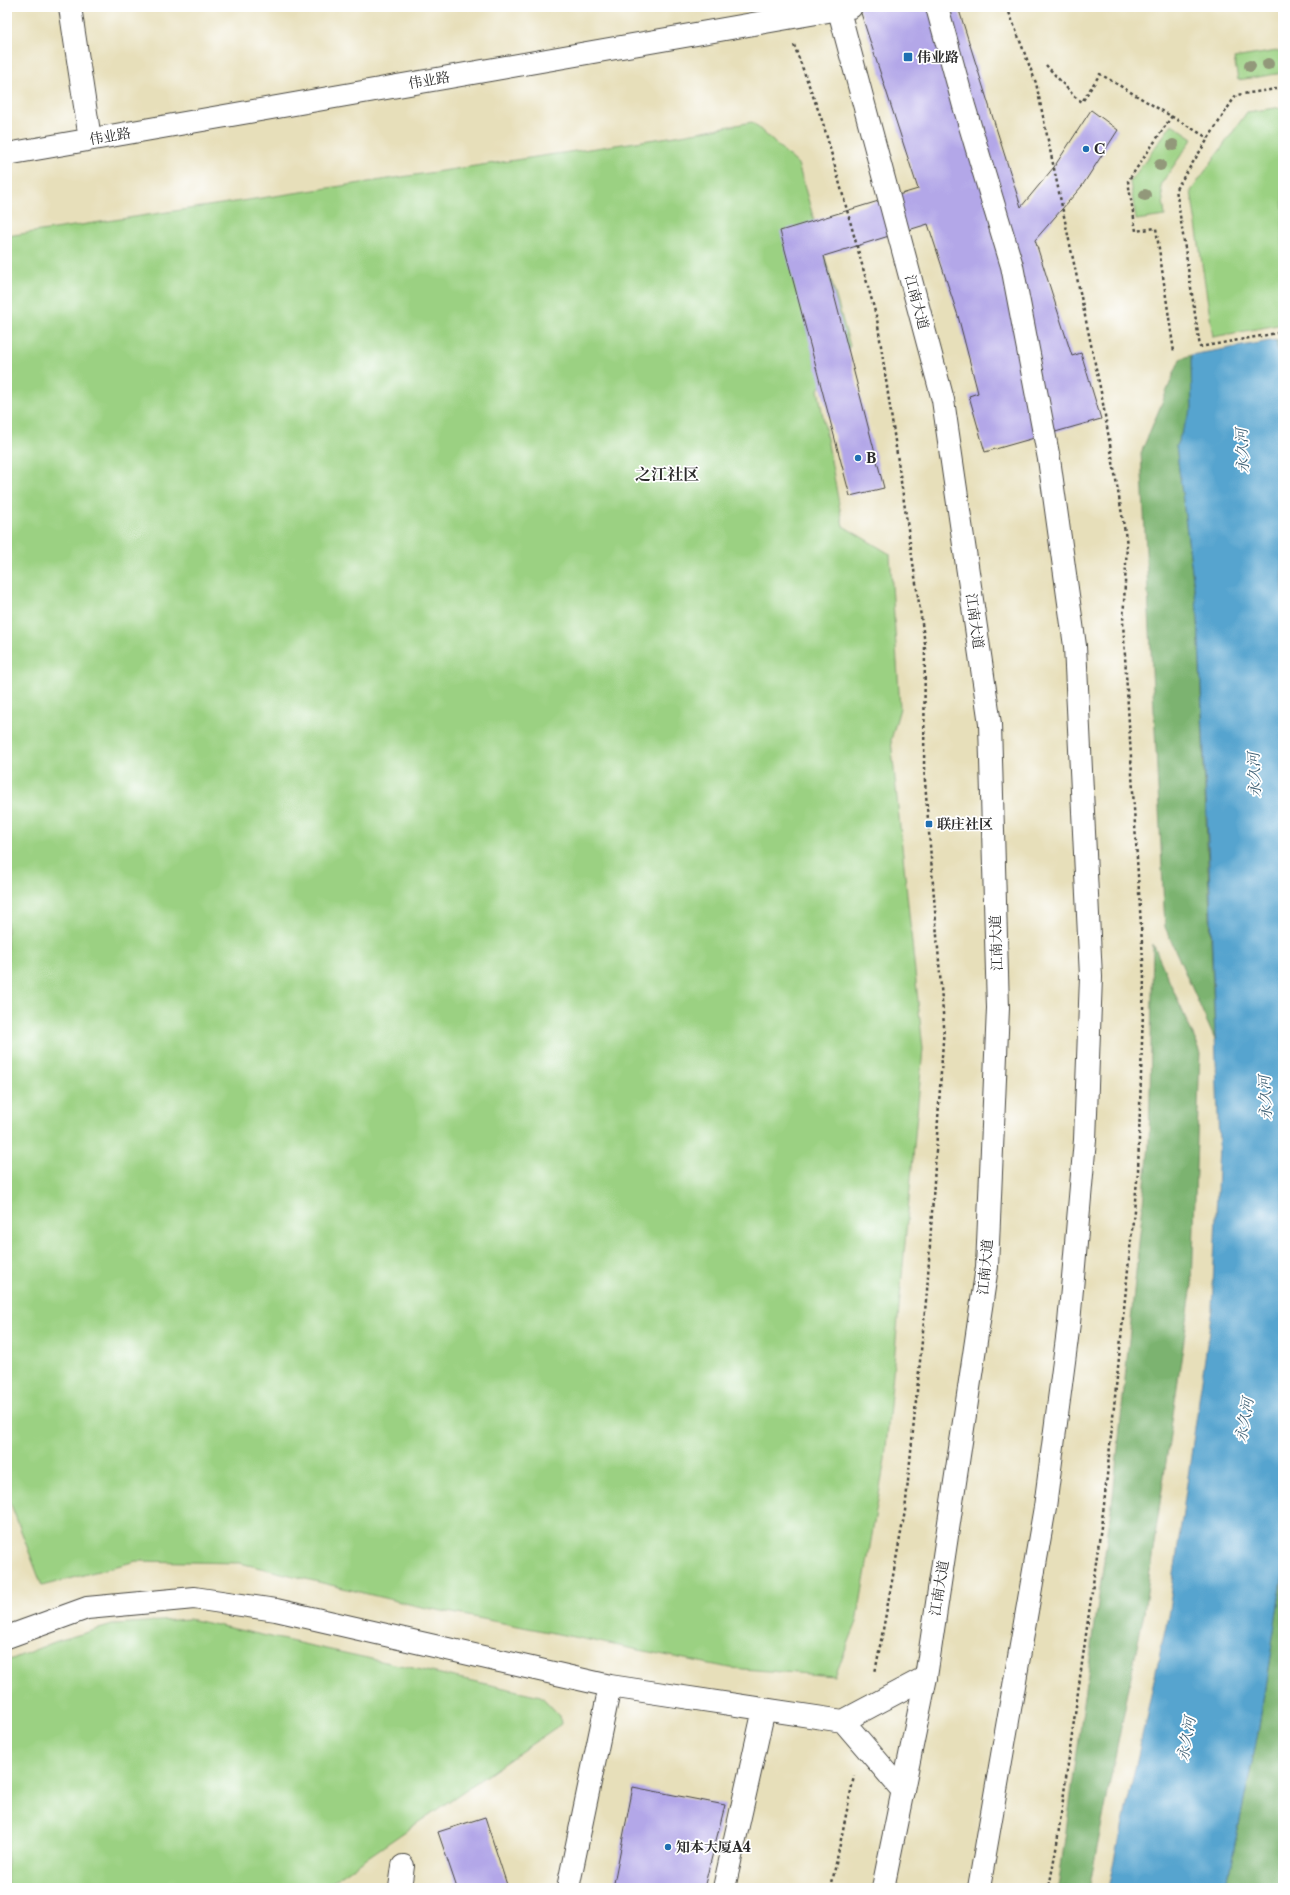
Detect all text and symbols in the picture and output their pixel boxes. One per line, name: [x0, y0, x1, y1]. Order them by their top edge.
place label: 伟业路: [917, 48, 959, 66]
marker: 伟业路: [902, 51, 914, 63]
street label: 伟业路: [407, 67, 451, 93]
street label: 伟业路: [88, 123, 132, 149]
place label: C: [1094, 140, 1105, 158]
marker: C: [1081, 144, 1091, 154]
street label: 江南大道: [901, 273, 933, 331]
water label: 永久河: [1232, 425, 1252, 474]
place label: B: [866, 449, 876, 467]
marker: B: [853, 453, 863, 463]
district label: 之江社区: [635, 464, 699, 484]
street label: 江南大道: [962, 592, 988, 650]
water label: 永久河: [1244, 749, 1264, 798]
place label: 联庄社区: [937, 815, 993, 833]
marker: 联庄社区: [924, 819, 934, 829]
street label: 江南大道: [986, 915, 1006, 971]
water label: 永久河: [1255, 1072, 1275, 1121]
street label: 江南大道: [974, 1238, 996, 1296]
water label: 永久河: [1231, 1393, 1258, 1444]
street label: 江南大道: [926, 1559, 952, 1617]
water label: 永久河: [1173, 1712, 1200, 1763]
place label: 知本大厦A4: [676, 1838, 751, 1856]
marker: 知本大厦A4: [663, 1842, 673, 1852]

